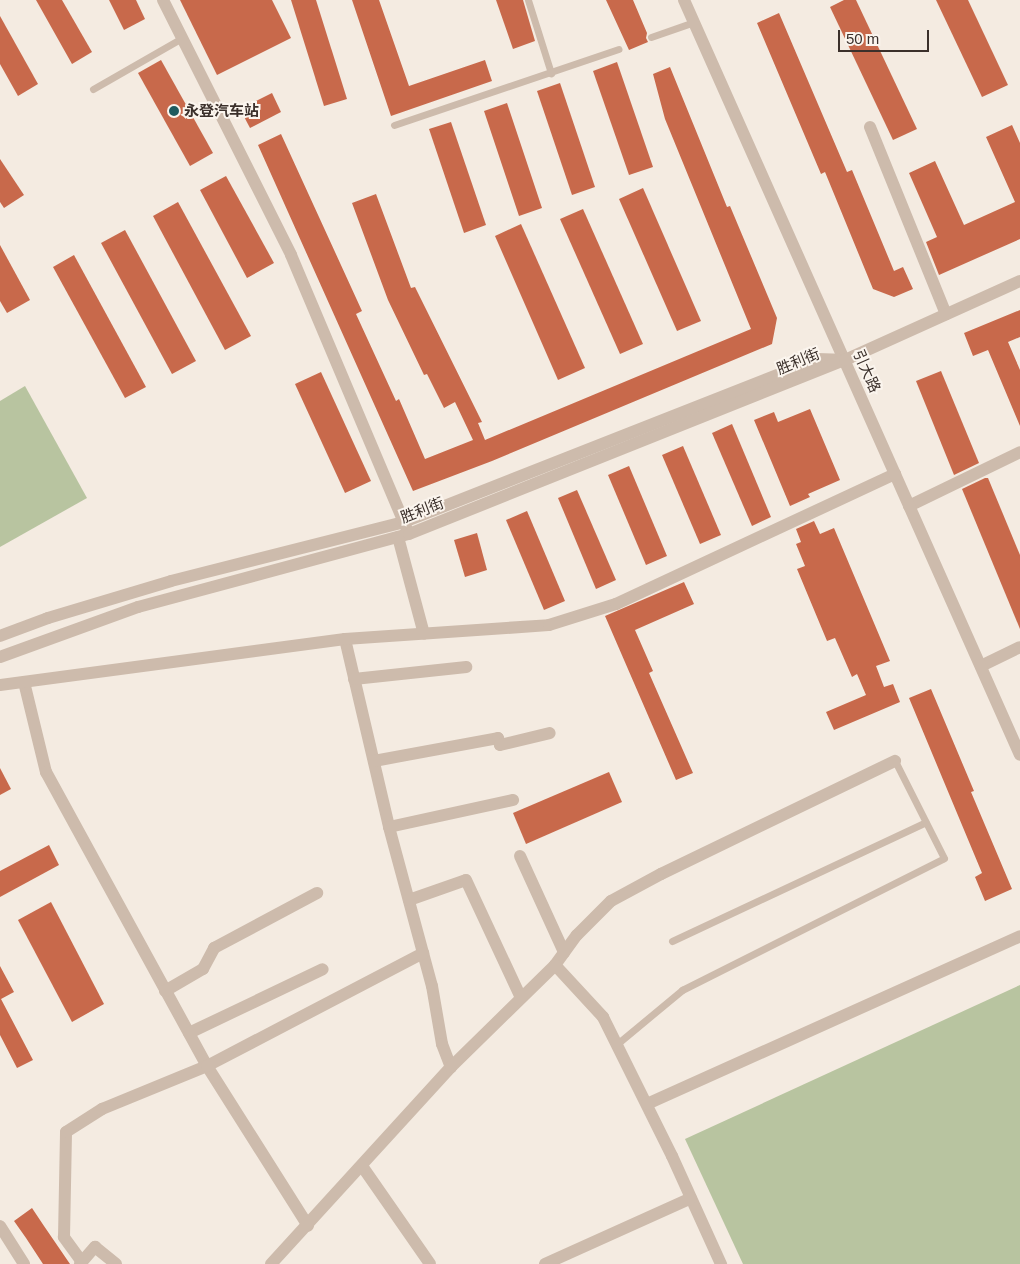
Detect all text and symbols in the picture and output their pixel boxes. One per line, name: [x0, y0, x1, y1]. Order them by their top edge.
scale bar: [840, 20, 931, 52]
text: 50 m: [846, 30, 879, 47]
place label: 永登汽车站: [184, 102, 259, 120]
marker: 永登汽车站: [168, 105, 180, 117]
street label: 胜利街: [774, 344, 822, 378]
street label: 引大路: [850, 347, 884, 395]
street label: 胜利街: [398, 494, 446, 526]

